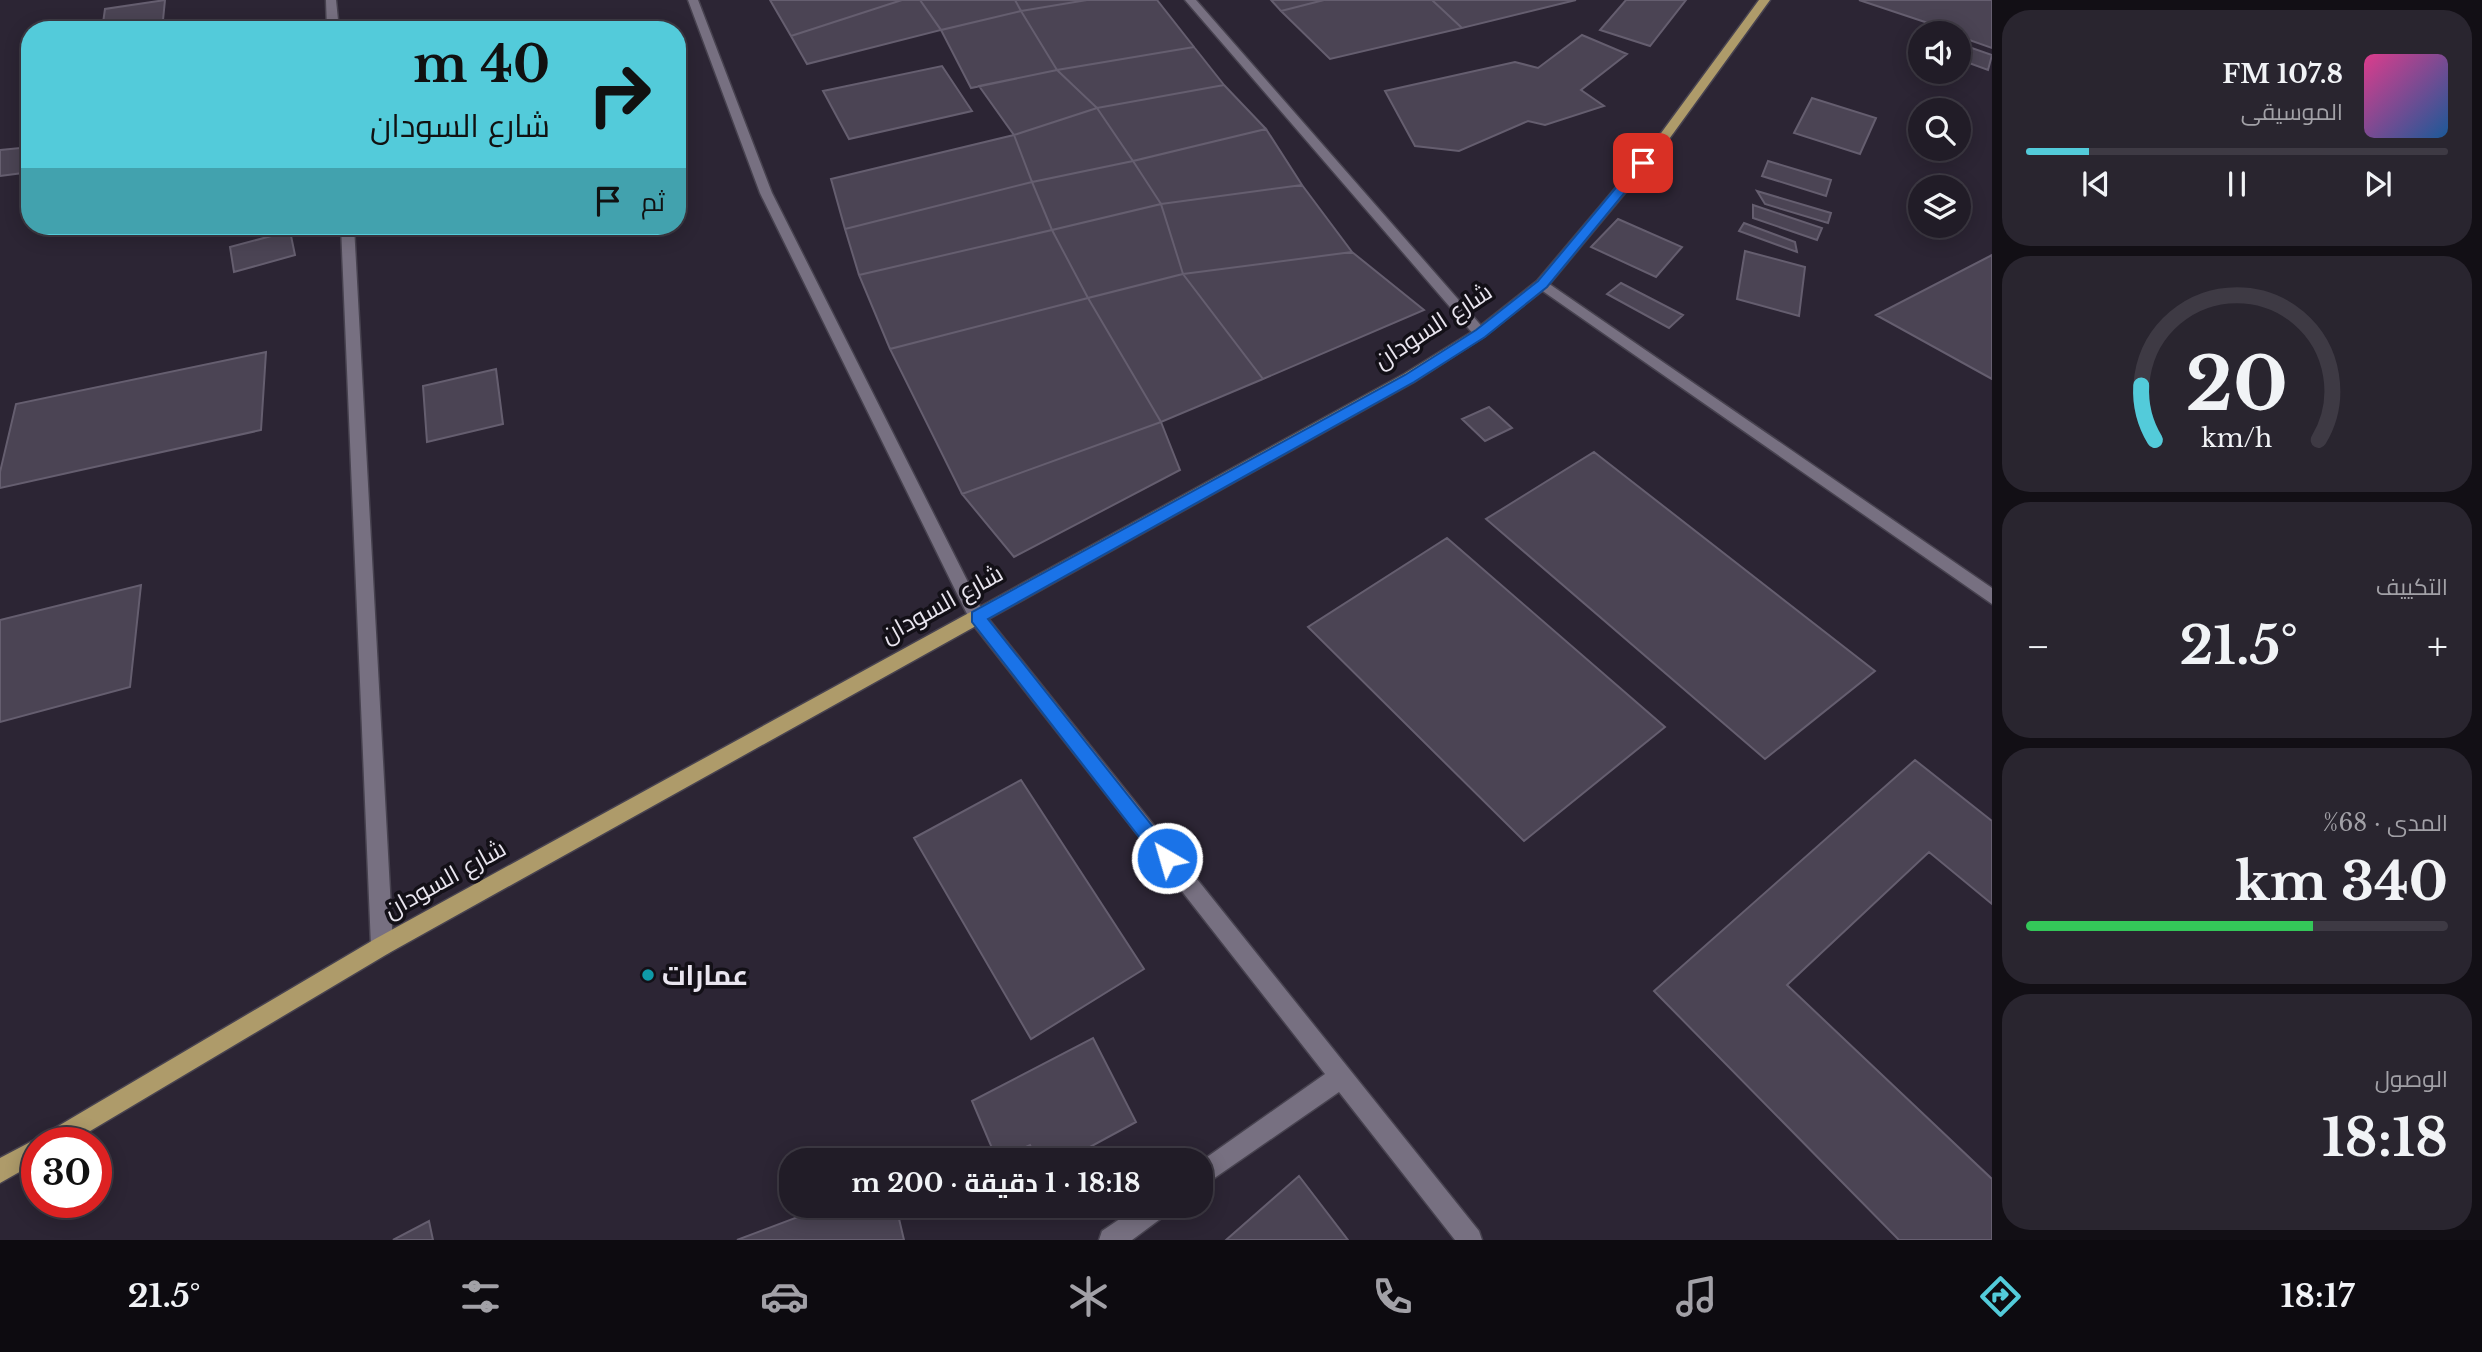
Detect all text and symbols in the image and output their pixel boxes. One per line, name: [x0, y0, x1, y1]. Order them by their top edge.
map controls: [1908, 21, 1971, 238]
button: sound: [1908, 21, 1971, 84]
text: 40 m: [413, 34, 550, 95]
icon: right: [574, 49, 665, 140]
text: 107.8 FM: [2222, 58, 2343, 90]
button: search: [1908, 98, 1971, 161]
text: الموسيقى: [2241, 98, 2343, 126]
text: شارع السودان: [370, 106, 550, 146]
pin: [1613, 133, 1673, 193]
icon: arrive: [1624, 144, 1662, 182]
icon: previous: [2077, 165, 2115, 203]
icon: pause: [2218, 165, 2256, 203]
icon: next: [2359, 165, 2397, 203]
button: layers: [1908, 175, 1971, 238]
icon: arrive: [589, 182, 627, 220]
text: ثم: [641, 186, 665, 218]
street label: شارع السودان: [1368, 277, 1498, 376]
text: 20: [2186, 339, 2288, 430]
text: km/h: [2202, 423, 2272, 454]
street label: شارع السودان: [876, 558, 1009, 651]
text: التكييف: [2376, 573, 2448, 601]
text: 21.5°: [2179, 614, 2298, 678]
text: −: [2026, 623, 2050, 670]
text: +: [2427, 623, 2448, 670]
text: المدى · 68%: [2323, 809, 2448, 837]
position arrow: [1130, 821, 1204, 895]
street label: شارع السودان: [379, 833, 512, 926]
text: 340 km: [2235, 850, 2448, 914]
place label: عمارات: [662, 958, 748, 993]
marker: عمارات: [640, 967, 656, 983]
text: الوصول: [2375, 1065, 2448, 1093]
text: 18:18: [2322, 1106, 2448, 1170]
speed limit sign: 30: [21, 1127, 112, 1218]
text: 18:18 · 1 دقيقة · 200 m: [852, 1167, 1141, 1199]
icon: filters: [456, 1272, 505, 1321]
icon: car: [760, 1272, 809, 1321]
icon: climate: [1064, 1272, 1113, 1321]
icon: phone: [1368, 1272, 1417, 1321]
icon: music: [1672, 1272, 1721, 1321]
icon: directions: [1976, 1272, 2025, 1321]
text: 21.5°: [128, 1276, 201, 1316]
text: 18:17: [2281, 1276, 2354, 1316]

